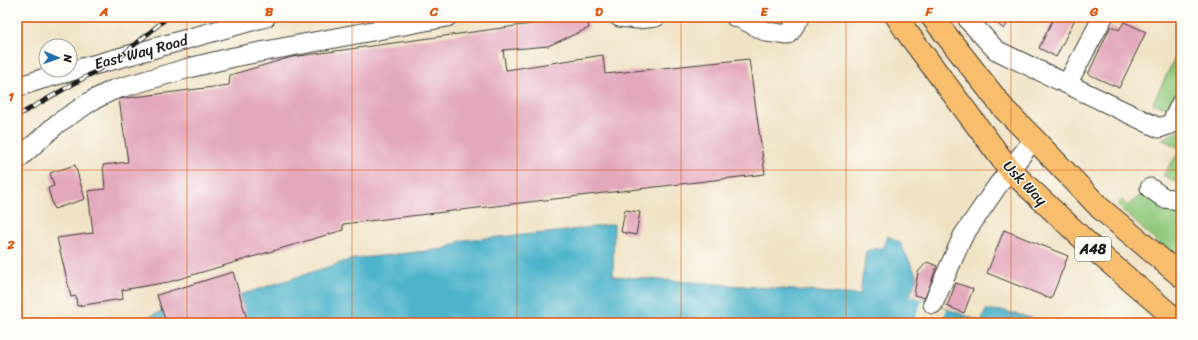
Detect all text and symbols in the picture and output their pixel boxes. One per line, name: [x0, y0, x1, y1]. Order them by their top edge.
text: A: [99, 0, 108, 23]
text: B: [265, 0, 274, 23]
text: C: [429, 0, 439, 23]
text: D: [595, 0, 603, 23]
text: E: [760, 0, 769, 23]
text: F: [924, 0, 933, 23]
text: G: [1089, 0, 1099, 23]
street label: East Way Road: [91, 27, 192, 77]
north arrow: [38, 38, 78, 78]
text: N: [58, 53, 77, 63]
text: 1: [8, 85, 14, 108]
street label: Usk Way: [996, 154, 1054, 212]
text: 2: [6, 233, 15, 256]
road number: A48: [1075, 237, 1111, 261]

